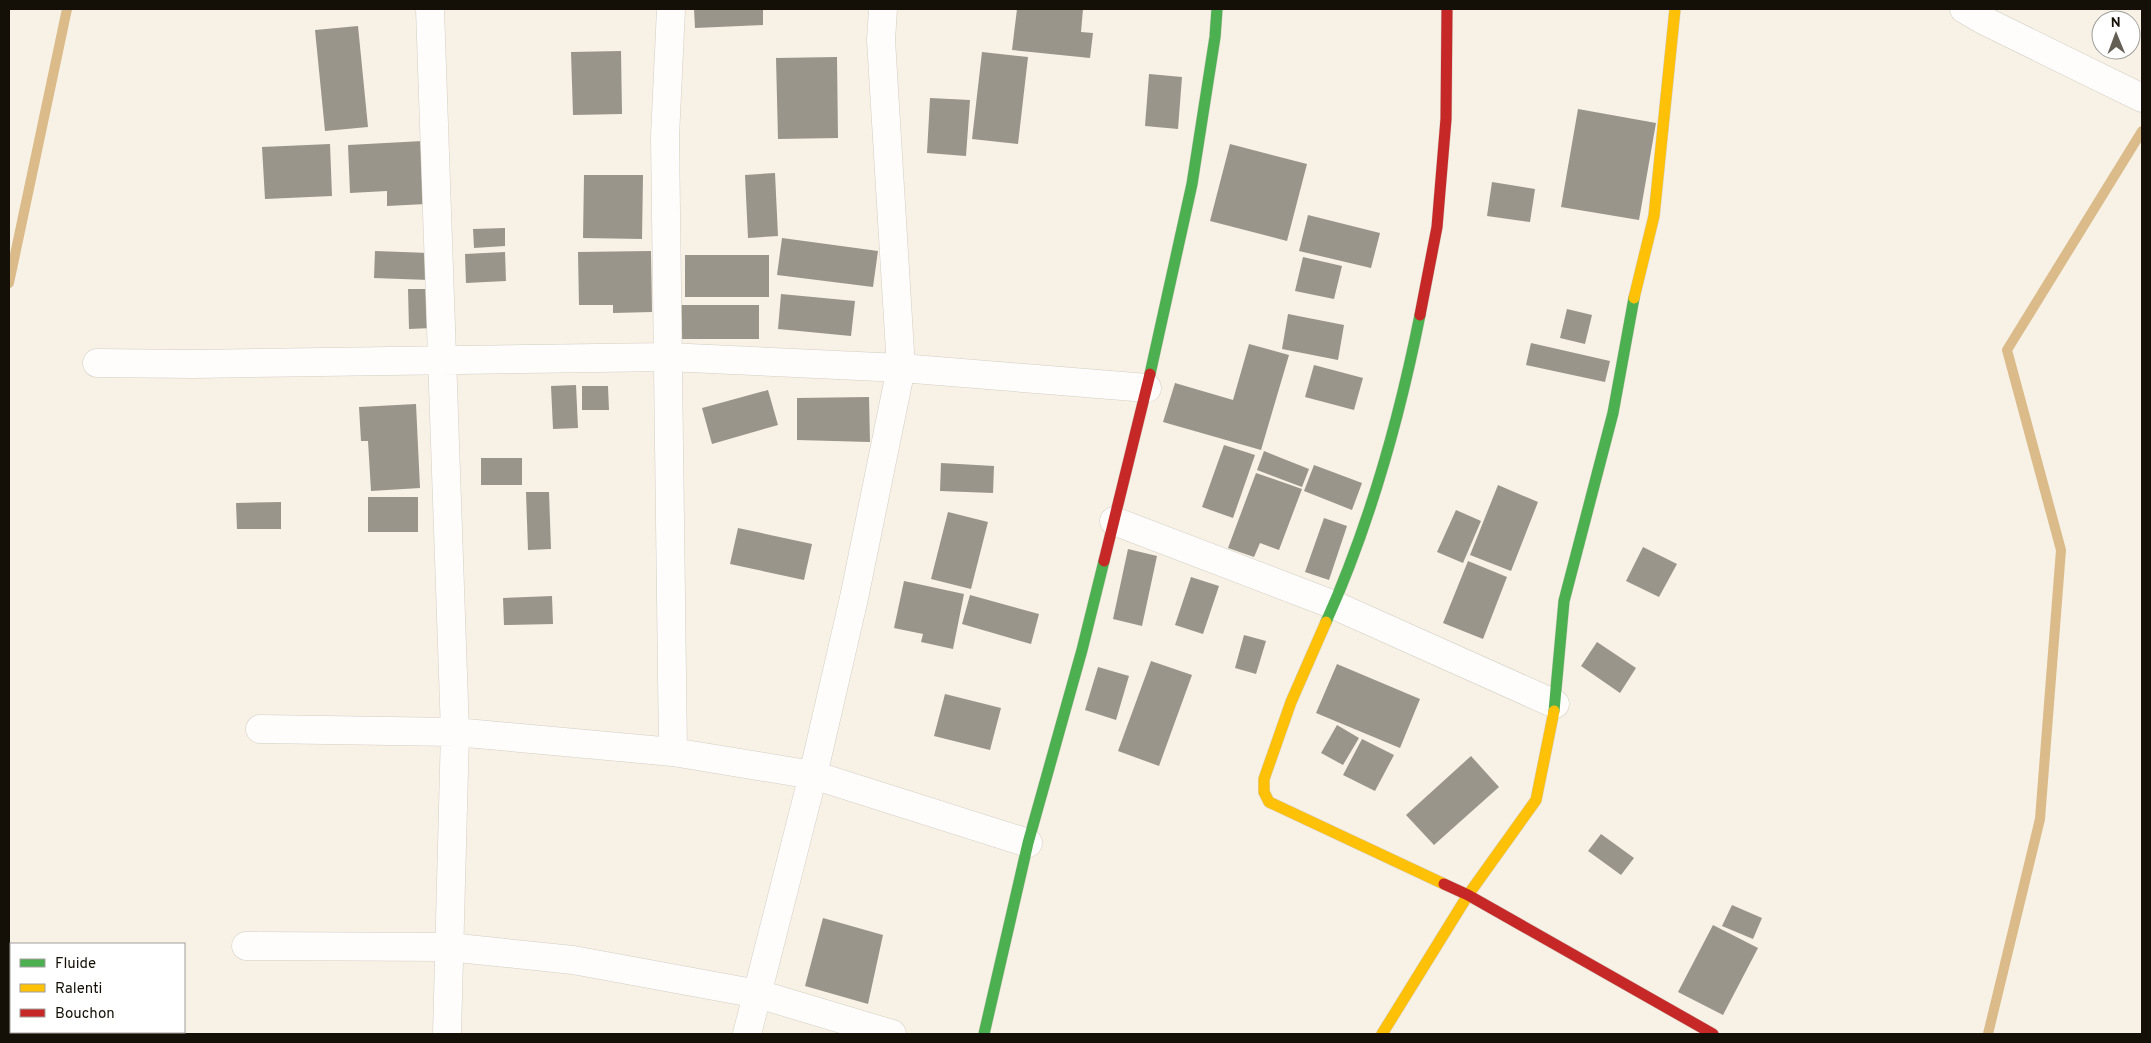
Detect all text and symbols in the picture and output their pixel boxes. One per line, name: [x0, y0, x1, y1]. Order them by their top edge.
north arrow: [2091, 10, 2141, 60]
text: N: [2111, 15, 2121, 32]
legend: [10, 943, 185, 1033]
text: Fluide: [55, 955, 96, 974]
text: Ralenti: [55, 980, 102, 999]
text: Bouchon: [55, 1005, 115, 1024]

